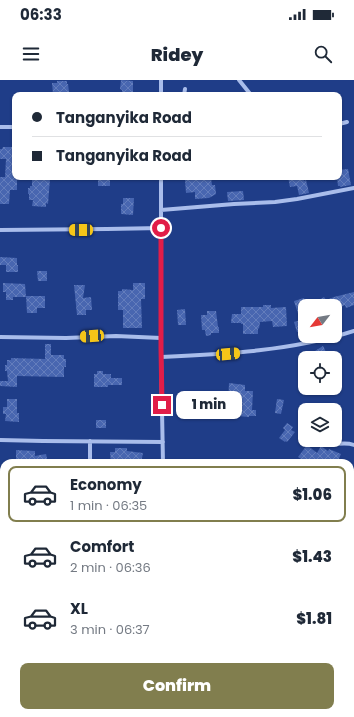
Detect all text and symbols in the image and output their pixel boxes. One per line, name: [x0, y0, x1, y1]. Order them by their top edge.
text: 06:33: [20, 4, 62, 25]
text: Ridey: [151, 42, 203, 67]
icon: menu: [20, 43, 42, 65]
icon: search: [312, 43, 334, 65]
text: Tanganyika Road: [56, 107, 192, 128]
text: Tanganyika Road: [56, 145, 192, 166]
route start: [152, 219, 170, 237]
car: [69, 224, 93, 236]
north arrow: [298, 299, 342, 343]
map controls: [298, 299, 342, 447]
car: [80, 329, 104, 343]
car: [216, 347, 240, 361]
button: locate: [298, 351, 342, 395]
callout: 1 min: [176, 391, 242, 419]
text: 1 min: [192, 395, 226, 414]
route end: [153, 396, 171, 414]
button: layers: [298, 403, 342, 447]
text: Economy: [70, 474, 142, 495]
icon: car: [22, 476, 58, 512]
text: $1.06: [292, 484, 332, 505]
text: 1 min · 06:35: [70, 496, 147, 515]
text: Comfort: [70, 536, 134, 557]
icon: car: [22, 538, 58, 574]
text: $1.43: [292, 546, 332, 567]
text: 2 min · 06:36: [70, 558, 151, 577]
text: XL: [70, 598, 88, 619]
icon: car: [22, 600, 58, 636]
text: $1.81: [296, 608, 332, 629]
text: 3 min · 06:37: [70, 620, 150, 639]
button: Confirm: [20, 663, 334, 709]

